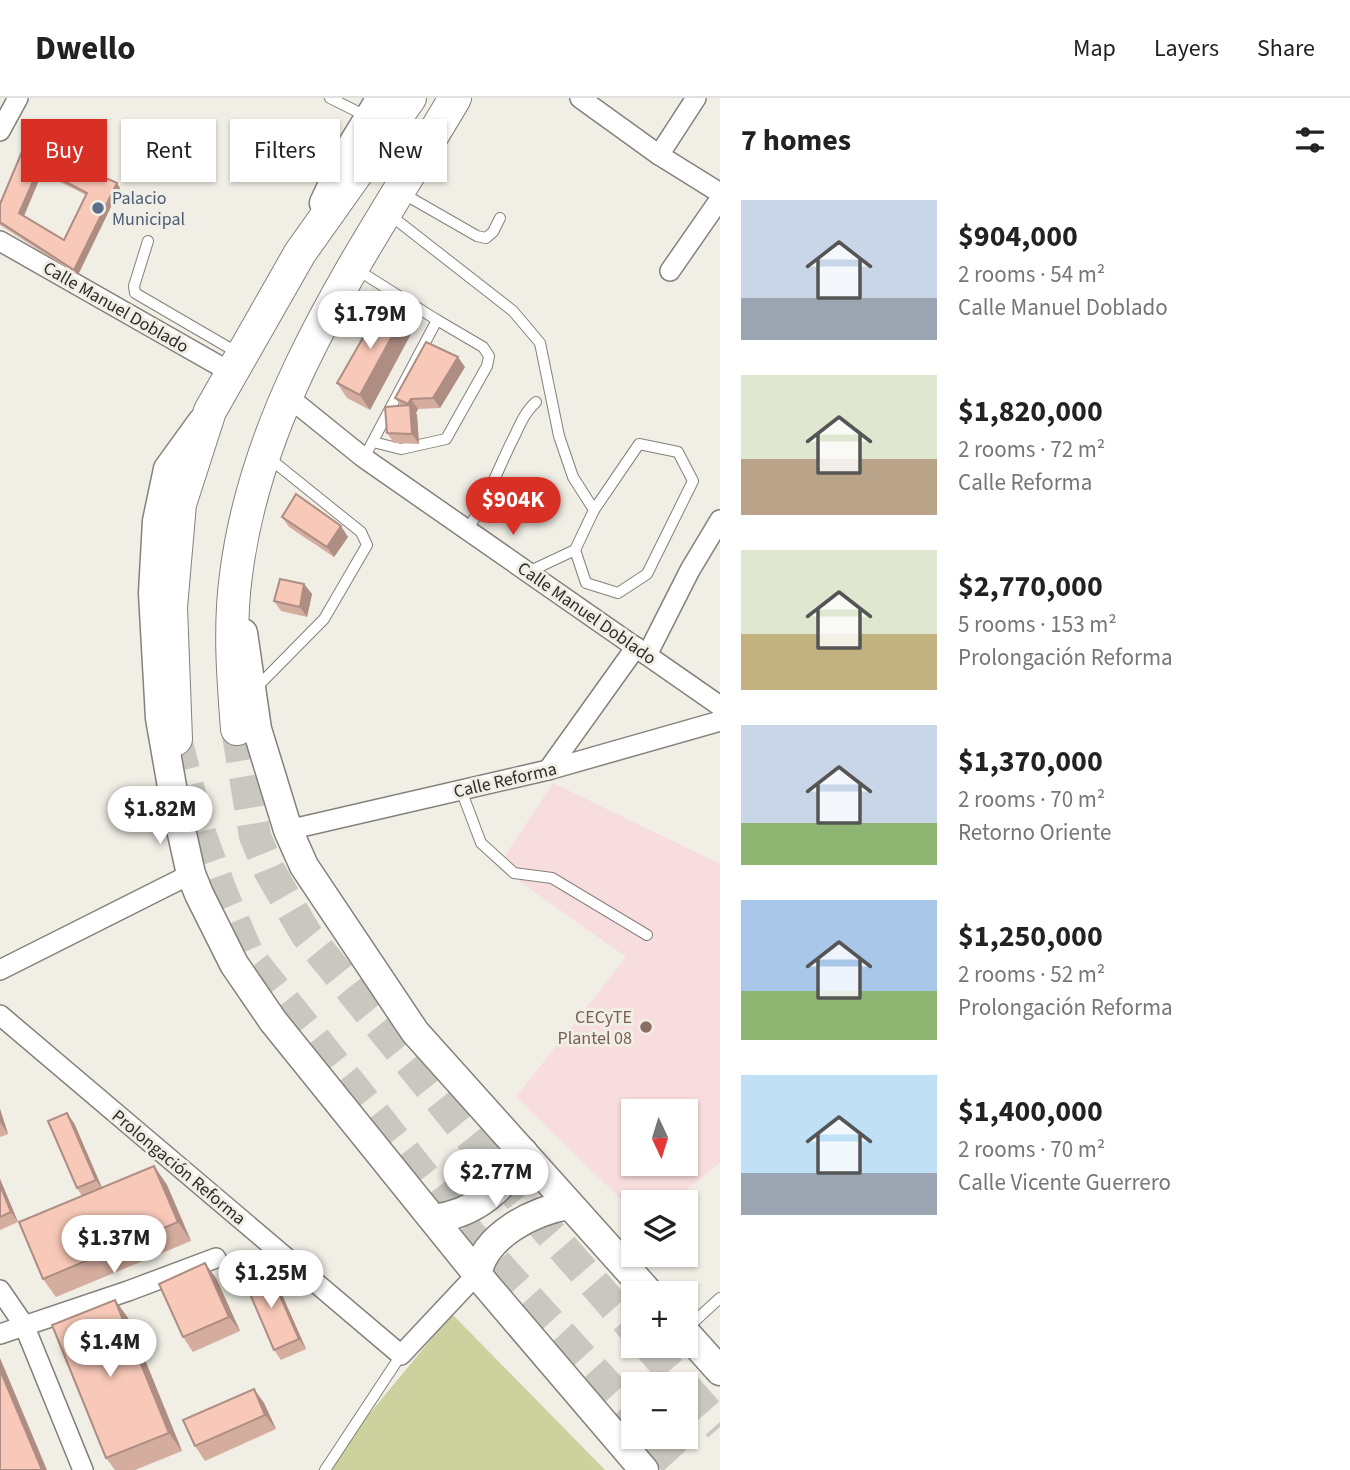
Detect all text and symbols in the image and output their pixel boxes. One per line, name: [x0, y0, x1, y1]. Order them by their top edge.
text: Dwello: [35, 25, 136, 72]
text: Map: [1073, 31, 1116, 66]
text: Layers: [1154, 31, 1219, 66]
text: Share: [1257, 31, 1315, 66]
chip: Buy: [21, 119, 107, 182]
chip: Rent: [121, 119, 216, 182]
chip: Filters: [230, 119, 340, 182]
chip: New: [354, 119, 447, 182]
text: 7 homes: [741, 119, 851, 162]
icon: filters: [1291, 121, 1329, 159]
place label: Palacio Municipal: [112, 186, 185, 232]
marker: Palacio Municipal: [90, 200, 106, 216]
text: $904,000: [958, 215, 1078, 258]
icon: home: [797, 228, 881, 312]
street label: Calle Manuel Doblado: [38, 256, 193, 359]
text: 2 rooms · 54 m²: [958, 258, 1105, 291]
text: Calle Manuel Doblado: [958, 291, 1168, 324]
pin: $1.79M: [313, 292, 427, 351]
text: $1.79M: [333, 297, 407, 330]
text: $1,820,000: [958, 390, 1103, 433]
icon: home: [797, 403, 881, 487]
text: 2 rooms · 72 m²: [958, 433, 1105, 466]
text: Calle Reforma: [958, 466, 1092, 499]
pin: $904K: [464, 478, 562, 537]
text: $904K: [482, 483, 544, 516]
street label: Calle Manuel Doblado: [512, 556, 661, 671]
text: $2,770,000: [958, 565, 1103, 608]
icon: home: [797, 578, 881, 662]
text: 5 rooms · 153 m²: [958, 608, 1117, 641]
text: Prolongación Reforma: [958, 641, 1173, 674]
text: $1,370,000: [958, 740, 1103, 783]
icon: home: [797, 753, 881, 837]
street label: Calle Reforma: [451, 756, 559, 804]
text: 2 rooms · 70 m²: [958, 783, 1105, 816]
pin: $1.82M: [103, 786, 217, 846]
text: $1.82M: [123, 792, 197, 825]
text: Retorno Oriente: [958, 816, 1111, 849]
text: $1,250,000: [958, 915, 1103, 958]
icon: home: [797, 928, 881, 1012]
text: 2 rooms · 52 m²: [958, 958, 1105, 991]
text: Prolongación Reforma: [958, 991, 1173, 1024]
place label: CECyTE Plantel 08: [557, 1005, 632, 1051]
marker: CECyTE Plantel 08: [638, 1019, 654, 1035]
text: $1,400,000: [958, 1090, 1103, 1133]
north arrow: [621, 1099, 698, 1176]
map controls: [621, 1099, 698, 1449]
icon: home: [797, 1103, 881, 1187]
street label: Prolongación Reforma: [106, 1104, 251, 1231]
text: 2 rooms · 70 m²: [958, 1133, 1105, 1166]
pin: $2.77M: [439, 1150, 553, 1209]
text: $2.77M: [459, 1155, 533, 1188]
text: Calle Vicente Guerrero: [958, 1166, 1171, 1199]
button: layers: [621, 1190, 698, 1267]
pin: $1.37M: [57, 1216, 171, 1275]
text: $1.37M: [77, 1221, 151, 1254]
pin: $1.25M: [214, 1250, 328, 1310]
text: $1.25M: [234, 1256, 308, 1289]
button: +: [621, 1281, 698, 1358]
pin: $1.4M: [61, 1320, 159, 1379]
text: $1.4M: [80, 1325, 140, 1358]
button: −: [621, 1372, 698, 1449]

